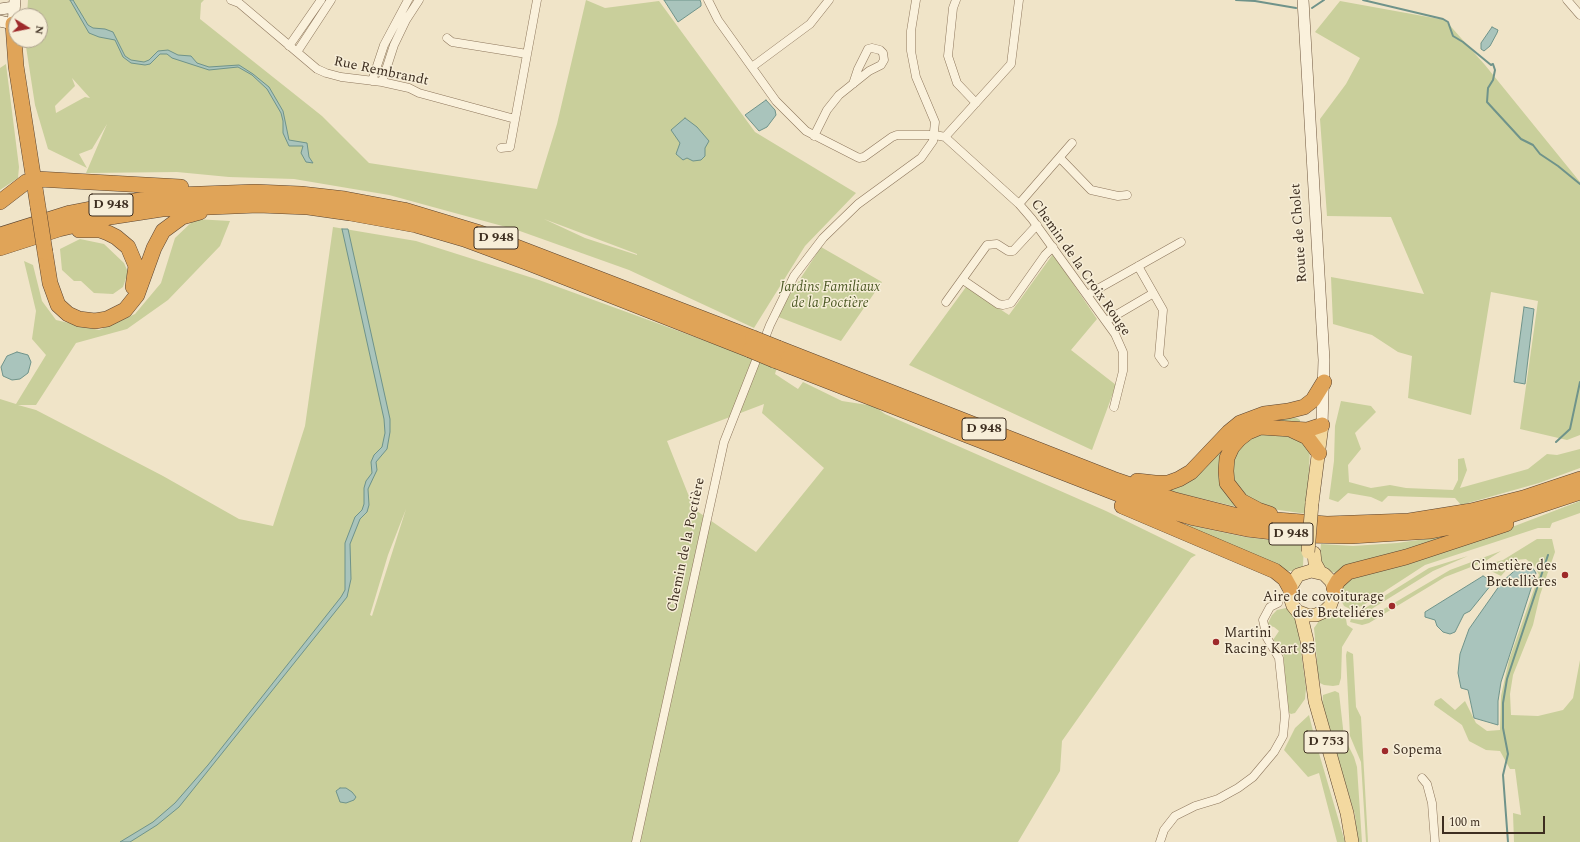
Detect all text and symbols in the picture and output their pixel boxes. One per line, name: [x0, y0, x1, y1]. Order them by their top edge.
north arrow: [8, 8, 48, 48]
text: N: [30, 24, 48, 36]
street label: Rue Rembrandt: [332, 54, 430, 90]
street label: Route de Cholet: [1288, 183, 1312, 283]
road number: D 948: [89, 194, 133, 216]
street label: Chemin de la Croix Rouge: [1026, 197, 1134, 339]
road number: D 948: [474, 227, 518, 249]
park label: Jardins Familiaux de la Poctière: [780, 280, 880, 312]
road number: D 948: [962, 418, 1006, 440]
street label: Chemin de la Poctière: [665, 476, 709, 614]
road number: D 948: [1269, 523, 1313, 545]
place label: Cimetière des Bretellières: [1471, 559, 1557, 592]
marker: Cimetière des Bretellières: [1560, 570, 1570, 580]
place label: Aire de covoiturage des Breteliéres: [1263, 590, 1384, 622]
marker: Aire de covoiturage des Breteliéres: [1387, 601, 1397, 611]
place label: Martini Racing Kart 85: [1224, 626, 1315, 658]
marker: Martini Racing Kart 85: [1211, 637, 1221, 647]
road number: D 753: [1304, 731, 1348, 753]
place label: Sopema: [1393, 743, 1442, 759]
marker: Sopema: [1380, 746, 1390, 756]
scale bar: [1444, 808, 1547, 834]
text: 100 m: [1449, 813, 1480, 832]

